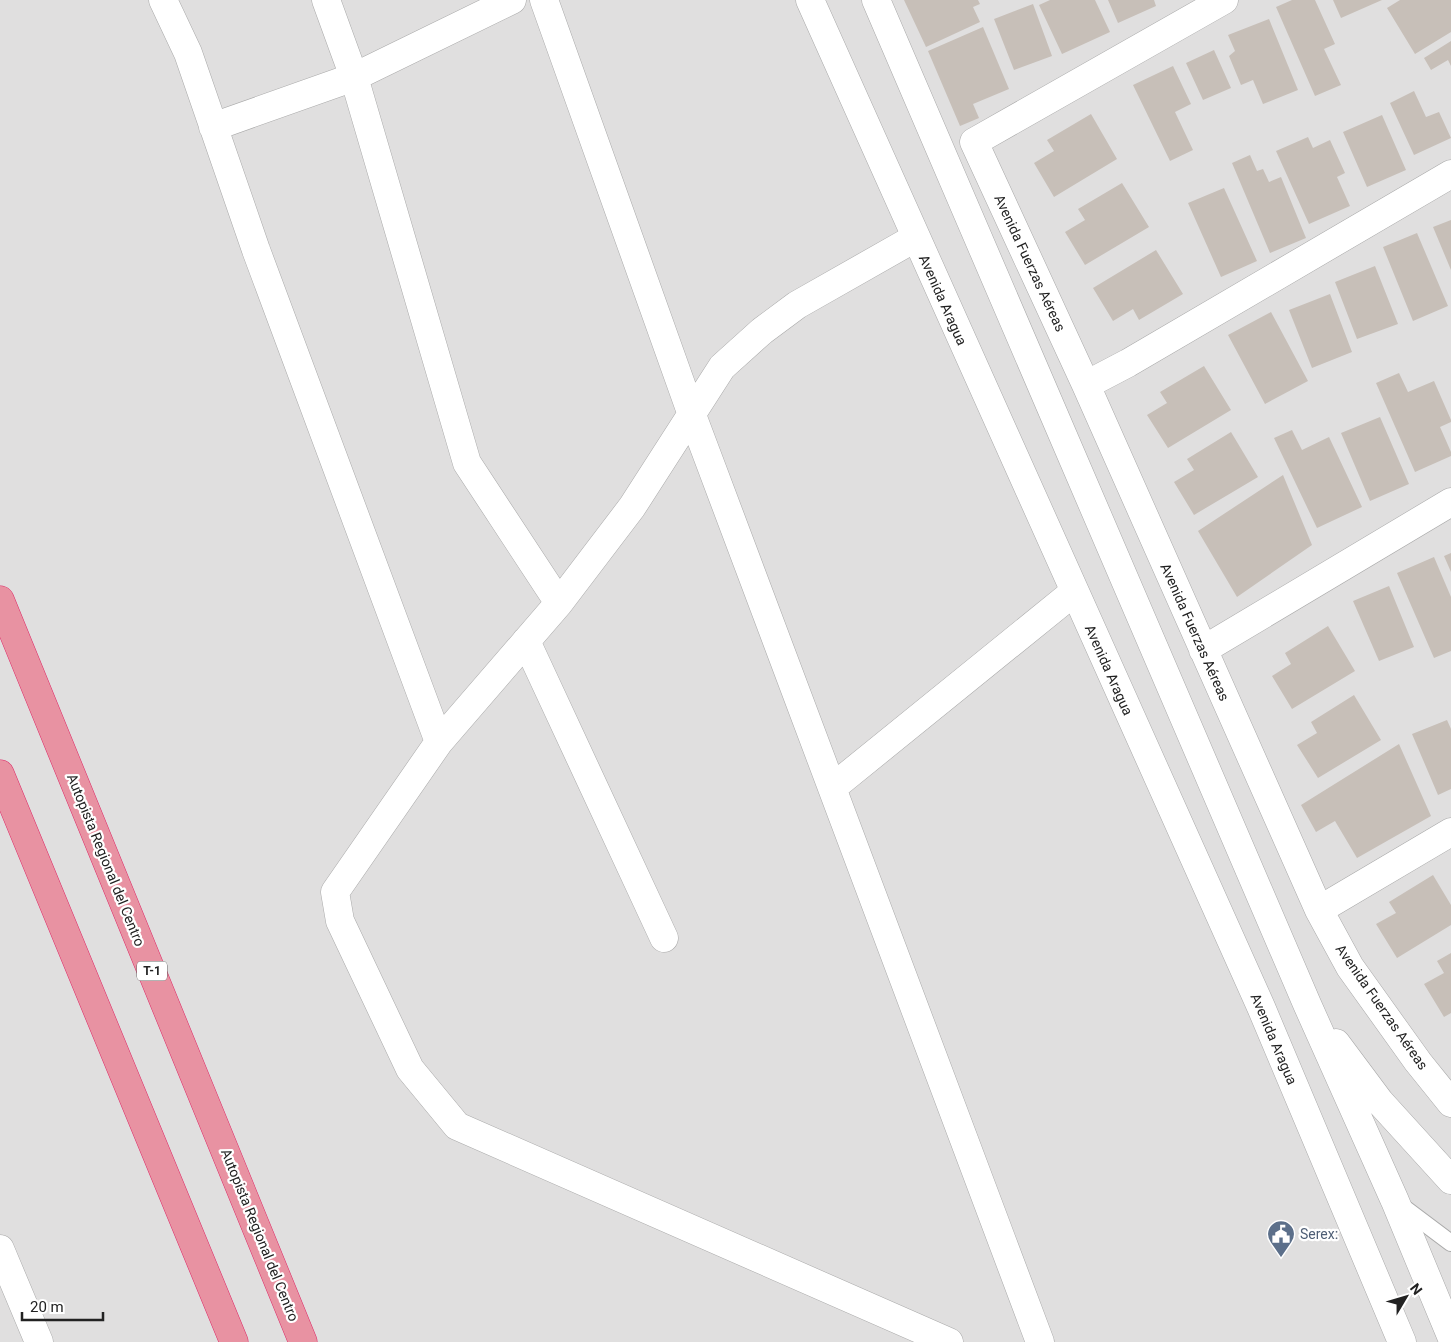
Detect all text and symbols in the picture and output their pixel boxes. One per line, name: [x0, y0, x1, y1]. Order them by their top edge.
street label: Avenida Fuerzas Aéreas: [991, 192, 1069, 334]
street label: Avenida Aragua: [916, 252, 970, 348]
street label: Avenida Fuerzas Aéreas: [1157, 561, 1233, 703]
street label: Avenida Aragua: [1082, 622, 1136, 718]
street label: Autopista Regional del Centro: [64, 771, 148, 949]
street label: Avenida Fuerzas Aéreas: [1333, 941, 1431, 1073]
road number: T-1: [137, 961, 167, 980]
street label: Avenida Aragua: [1248, 991, 1300, 1087]
street label: Autopista Regional del Centro: [218, 1146, 302, 1324]
public building icon: Serex:: [1266, 1219, 1296, 1258]
place label: Serex:: [1300, 1226, 1338, 1242]
north arrow: [1381, 1272, 1431, 1322]
text: N: [1407, 1280, 1426, 1298]
scale bar: [22, 1290, 104, 1322]
text: 20 m: [30, 1298, 64, 1316]

